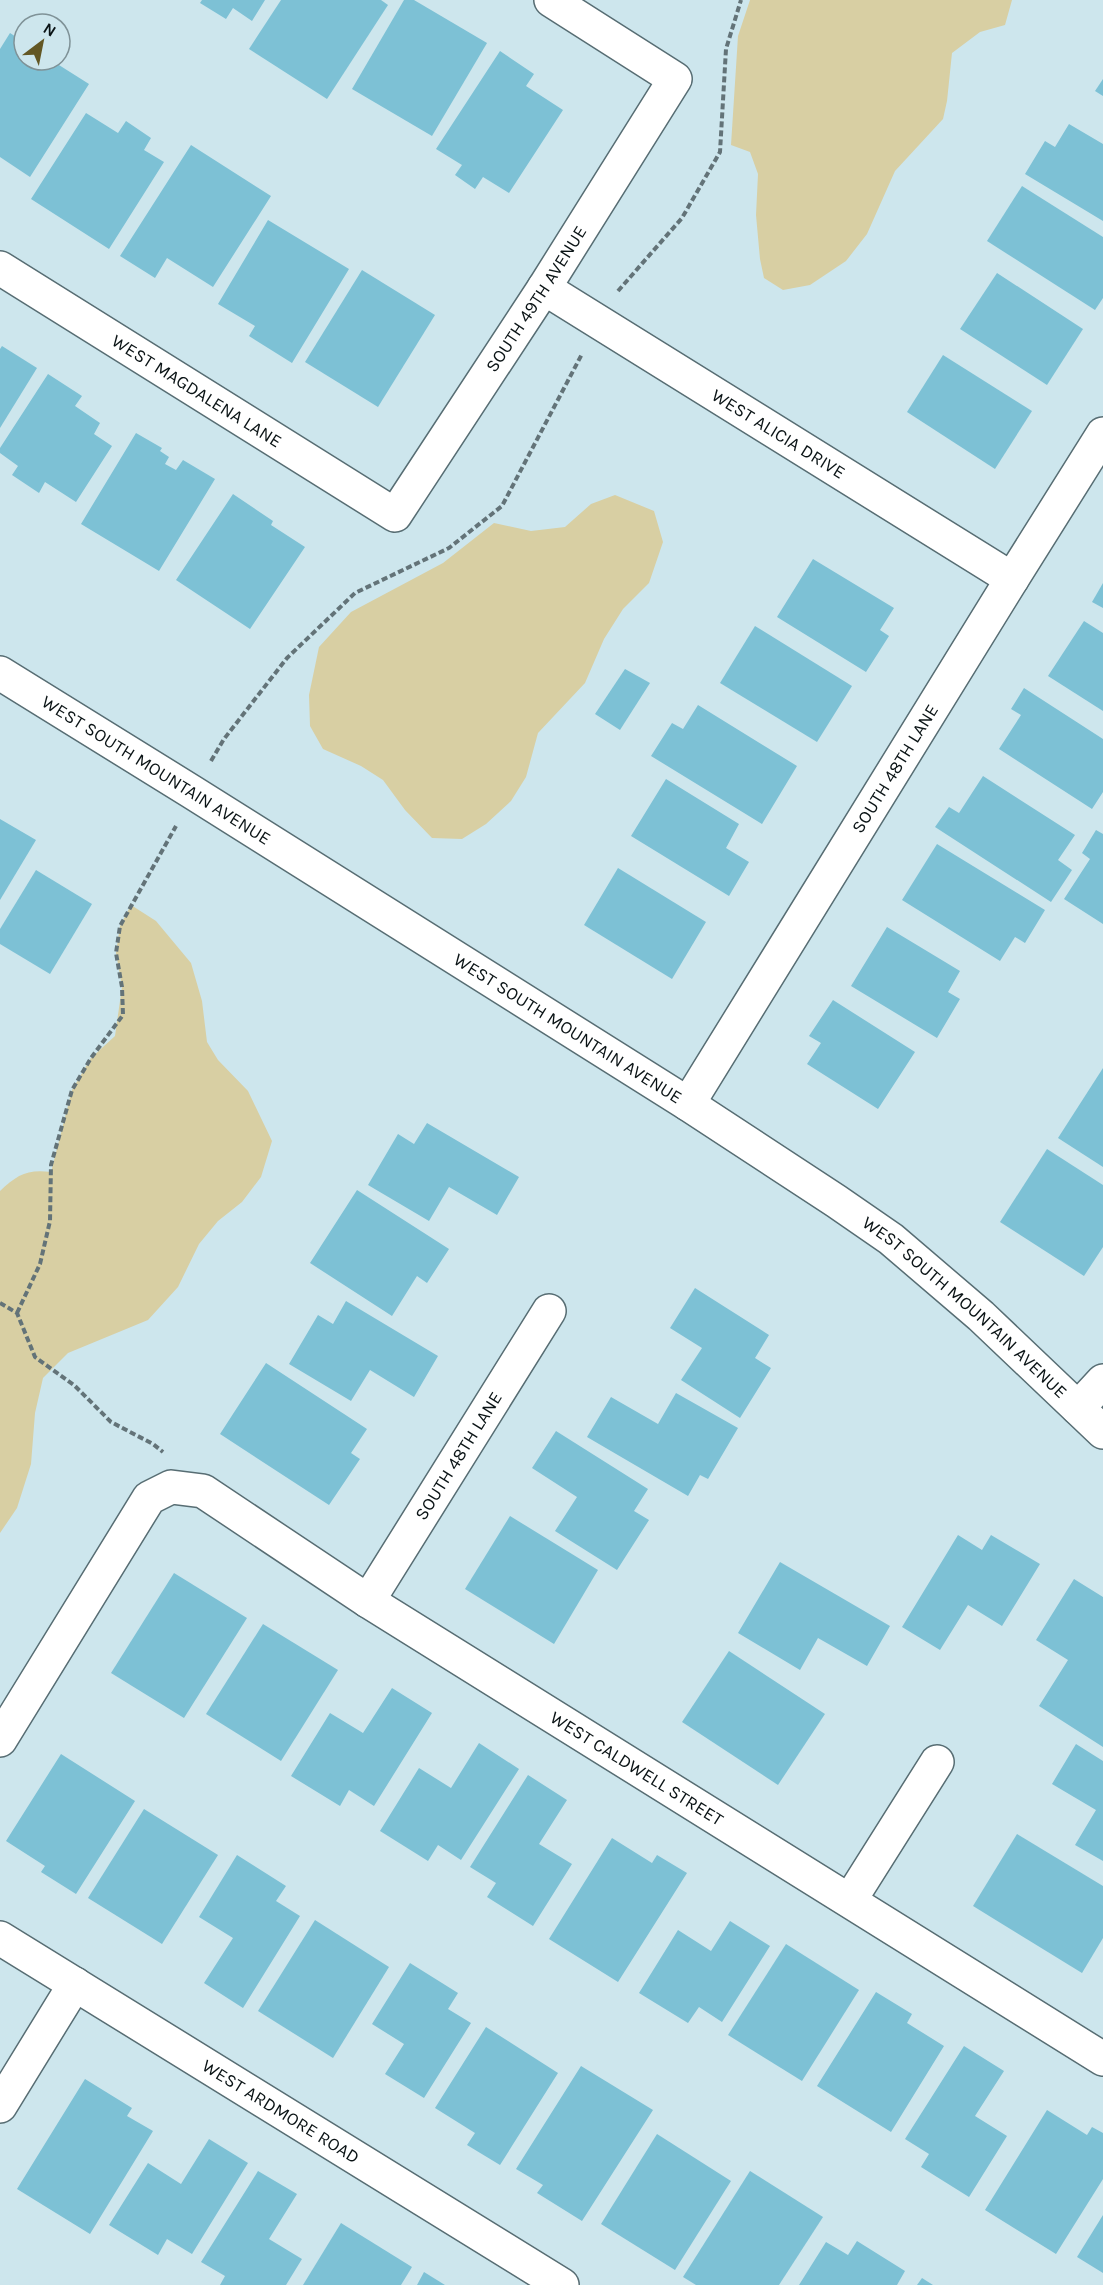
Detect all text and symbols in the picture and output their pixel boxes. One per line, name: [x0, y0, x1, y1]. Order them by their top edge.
north arrow: [12, 12, 72, 72]
text: N: [40, 19, 60, 41]
street label: SOUTH 49TH AVENUE: [481, 222, 591, 376]
street label: WEST MAGDALENA LANE: [108, 330, 286, 452]
street label: WEST ALICIA DRIVE: [708, 384, 849, 484]
street label: WEST SOUTH MOUNTAIN AVENUE: [38, 691, 275, 850]
street label: SOUTH 48TH LANE: [847, 700, 943, 837]
street label: WEST SOUTH MOUNTAIN AVENUE: [450, 948, 686, 1108]
street label: WEST SOUTH MOUNTAIN AVENUE: [858, 1212, 1072, 1403]
street label: SOUTH 48TH LANE: [410, 1388, 507, 1524]
street label: WEST CALDWELL STREET: [546, 1706, 727, 1831]
street label: WEST ARDMORE ROAD: [198, 2054, 364, 2168]

